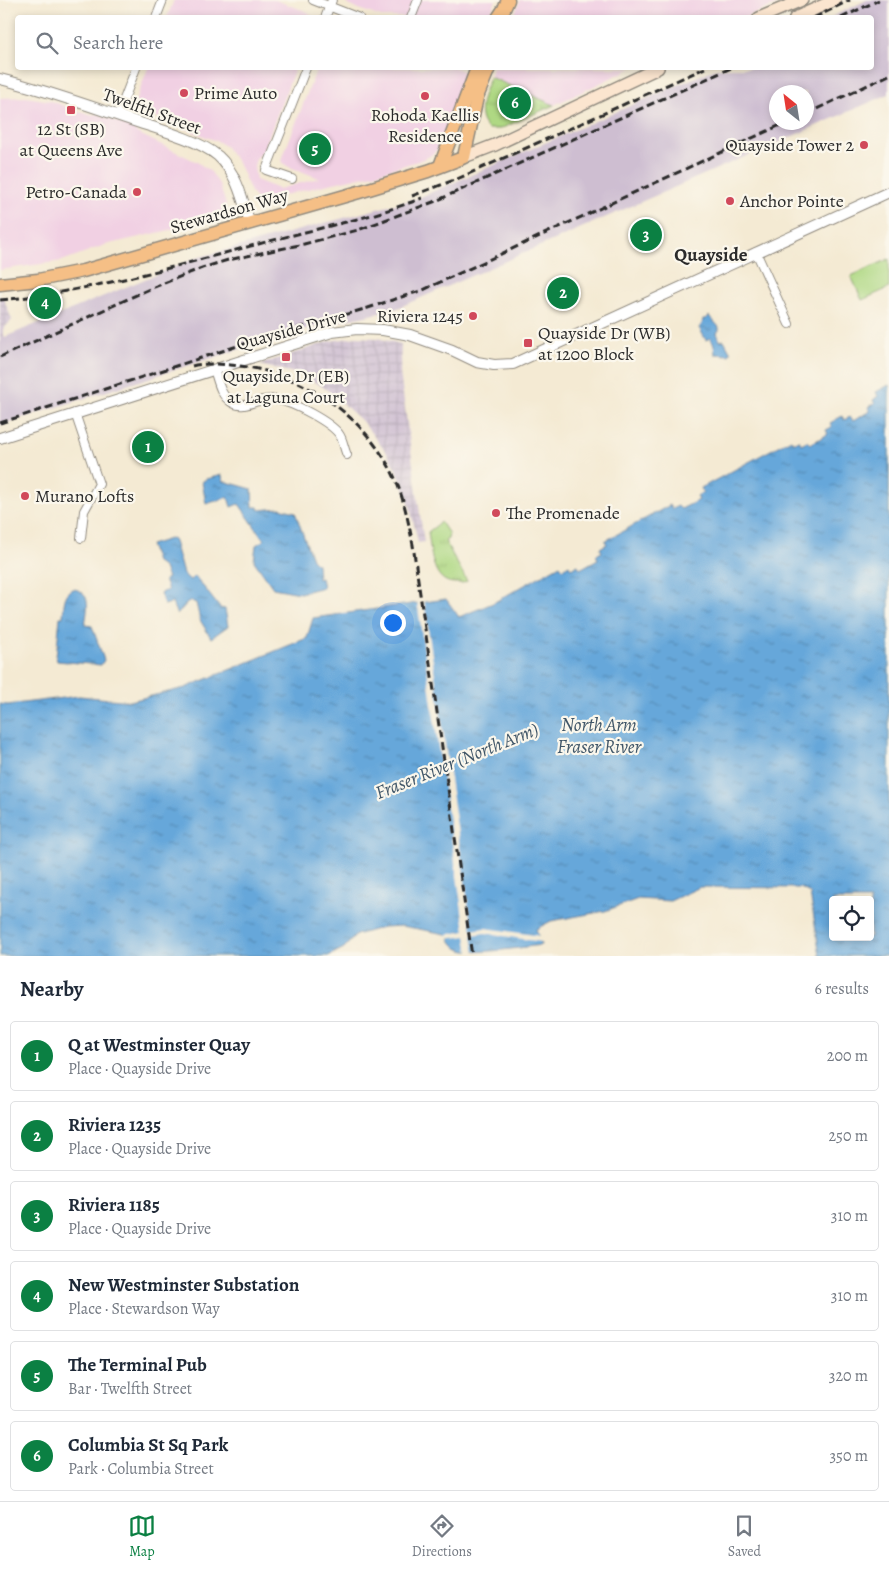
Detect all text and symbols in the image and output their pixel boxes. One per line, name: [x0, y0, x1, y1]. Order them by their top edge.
search box: [15, 15, 874, 70]
icon: search: [33, 29, 61, 57]
text: Search here: [73, 30, 163, 56]
place label: Prime Auto: [194, 81, 277, 105]
street label: Twelfth Street: [100, 82, 205, 140]
pin: 6: [499, 84, 531, 122]
north arrow: [769, 85, 814, 130]
marker: Prime Auto: [178, 87, 190, 99]
marker: Rohoda Kaellis Residence: [419, 90, 431, 102]
place label: Rohoda Kaellis Residence: [371, 103, 479, 148]
marker: 12 St (SB) at Queens Ave: [65, 104, 77, 116]
place label: 12 St (SB) at Queens Ave: [20, 117, 122, 162]
pin: 5: [299, 130, 331, 168]
place label: Quayside Tower 2: [725, 133, 854, 157]
marker: Quayside Tower 2: [858, 139, 870, 151]
place label: Petro-Canada: [25, 180, 128, 204]
street label: Stewardson Way: [167, 182, 292, 239]
marker: Petro-Canada: [131, 186, 143, 198]
place label: Anchor Pointe: [739, 189, 844, 213]
marker: Anchor Pointe: [724, 195, 736, 207]
pin: 3: [630, 216, 662, 254]
district label: Quayside: [674, 242, 748, 268]
pin: 2: [547, 274, 579, 312]
pin: 4: [29, 284, 61, 322]
street label: Quayside Drive: [234, 304, 348, 356]
place label: Riviera 1245: [377, 304, 463, 328]
marker: Riviera 1245: [467, 310, 479, 322]
place label: Quayside Dr (WB) at 1200 Block: [538, 321, 670, 366]
marker: Quayside Dr (WB) at 1200 Block: [522, 337, 534, 349]
marker: Quayside Dr (EB) at Laguna Court: [280, 351, 292, 363]
place label: Quayside Dr (EB) at Laguna Court: [223, 364, 349, 409]
pin: 1: [132, 428, 164, 466]
place label: Murano Lofts: [35, 484, 134, 508]
marker: Murano Lofts: [19, 490, 31, 502]
place label: The Promenade: [506, 501, 620, 525]
marker: The Promenade: [490, 507, 502, 519]
your location: [380, 610, 406, 636]
water label: North Arm Fraser River: [557, 712, 643, 760]
water label: Fraser River (North Arm): [371, 716, 543, 806]
map controls: [829, 896, 874, 941]
button: locate: [829, 896, 874, 941]
text: Nearby: [20, 975, 83, 1003]
text: 6 results: [815, 978, 869, 1000]
text: Q at Westminster Quay: [68, 1032, 250, 1058]
text: 1: [34, 1045, 40, 1067]
text: 200 m: [827, 1045, 868, 1067]
text: Place · Quayside Drive: [68, 1058, 211, 1080]
text: Riviera 1235: [68, 1112, 161, 1138]
text: 2: [33, 1125, 41, 1147]
text: 250 m: [829, 1125, 868, 1147]
text: Place · Quayside Drive: [68, 1138, 211, 1160]
text: Riviera 1185: [68, 1192, 160, 1218]
text: 3: [34, 1205, 40, 1227]
text: 310 m: [831, 1205, 868, 1227]
text: Place · Quayside Drive: [68, 1218, 211, 1240]
text: New Westminster Substation: [68, 1272, 299, 1298]
text: 4: [33, 1285, 41, 1307]
text: 310 m: [831, 1285, 868, 1307]
text: Place · Stewardson Way: [68, 1298, 220, 1320]
text: The Terminal Pub: [68, 1352, 207, 1378]
text: 5: [34, 1365, 40, 1387]
text: 320 m: [829, 1365, 868, 1387]
text: Bar · Twelfth Street: [68, 1378, 192, 1400]
text: Columbia St Sq Park: [68, 1432, 228, 1458]
text: 6: [33, 1445, 41, 1467]
text: 350 m: [829, 1445, 868, 1467]
text: Park · Columbia Street: [68, 1458, 214, 1480]
tab: Map: [128, 1512, 156, 1561]
tab: Directions: [412, 1512, 472, 1561]
tab: Saved: [728, 1512, 761, 1561]

